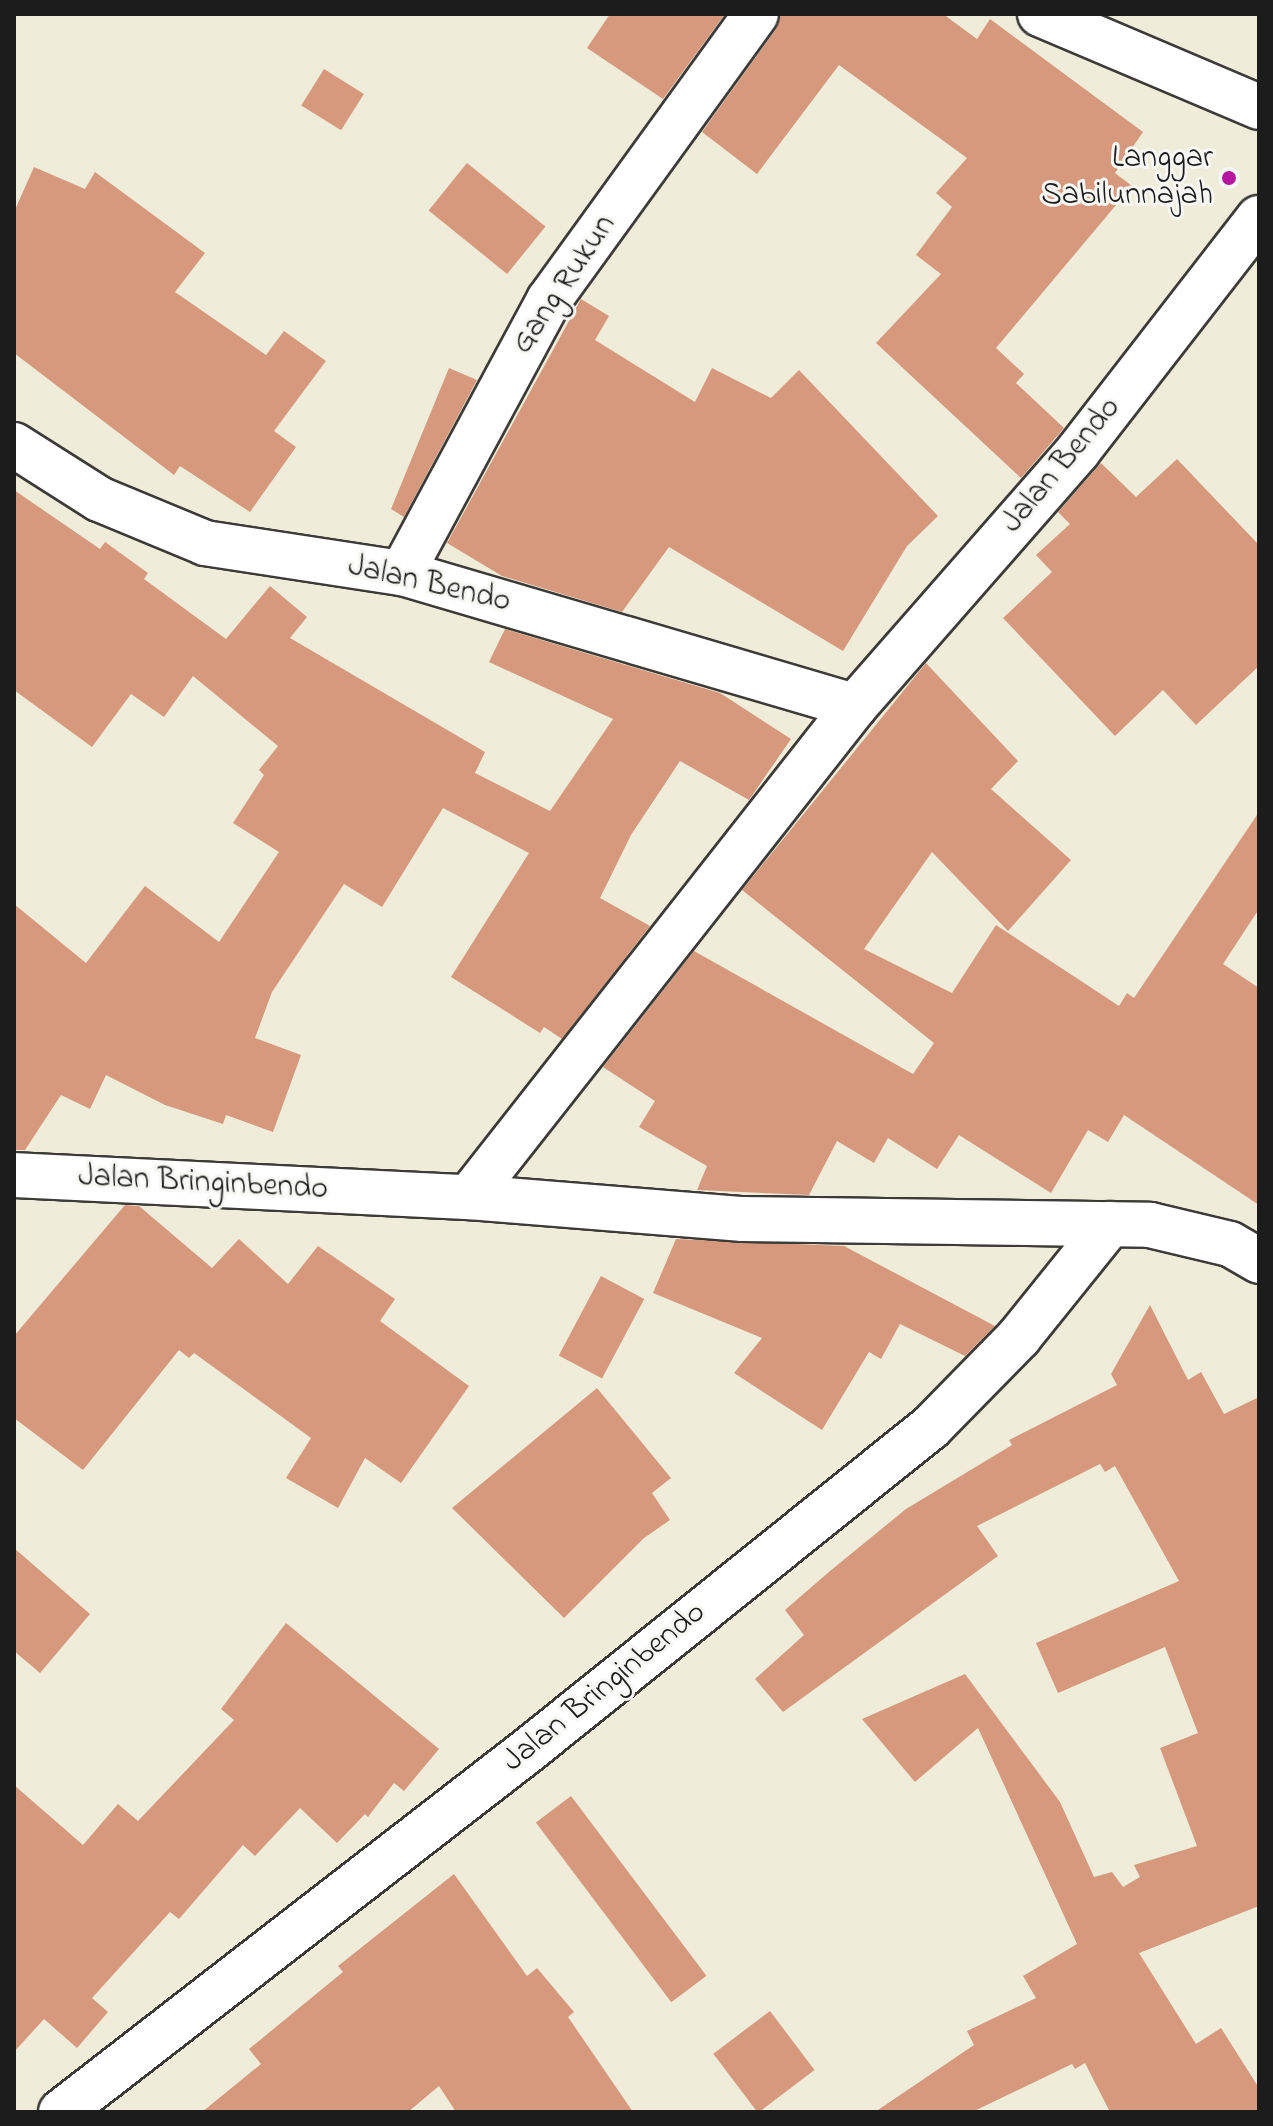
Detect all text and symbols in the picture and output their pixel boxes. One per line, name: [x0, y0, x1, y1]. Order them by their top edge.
place label: Langgar Sabilunnajah: [1041, 141, 1213, 216]
marker: Langgar Sabilunnajah: [1220, 169, 1238, 187]
street label: Gang Rukun: [505, 208, 625, 362]
street label: Jalan Bendo: [994, 390, 1130, 542]
street label: Jalan Bendo: [344, 548, 514, 622]
street label: Jalan Bringinbendo: [77, 1158, 329, 1210]
street label: Jalan Bringinbendo: [496, 1594, 714, 1782]

